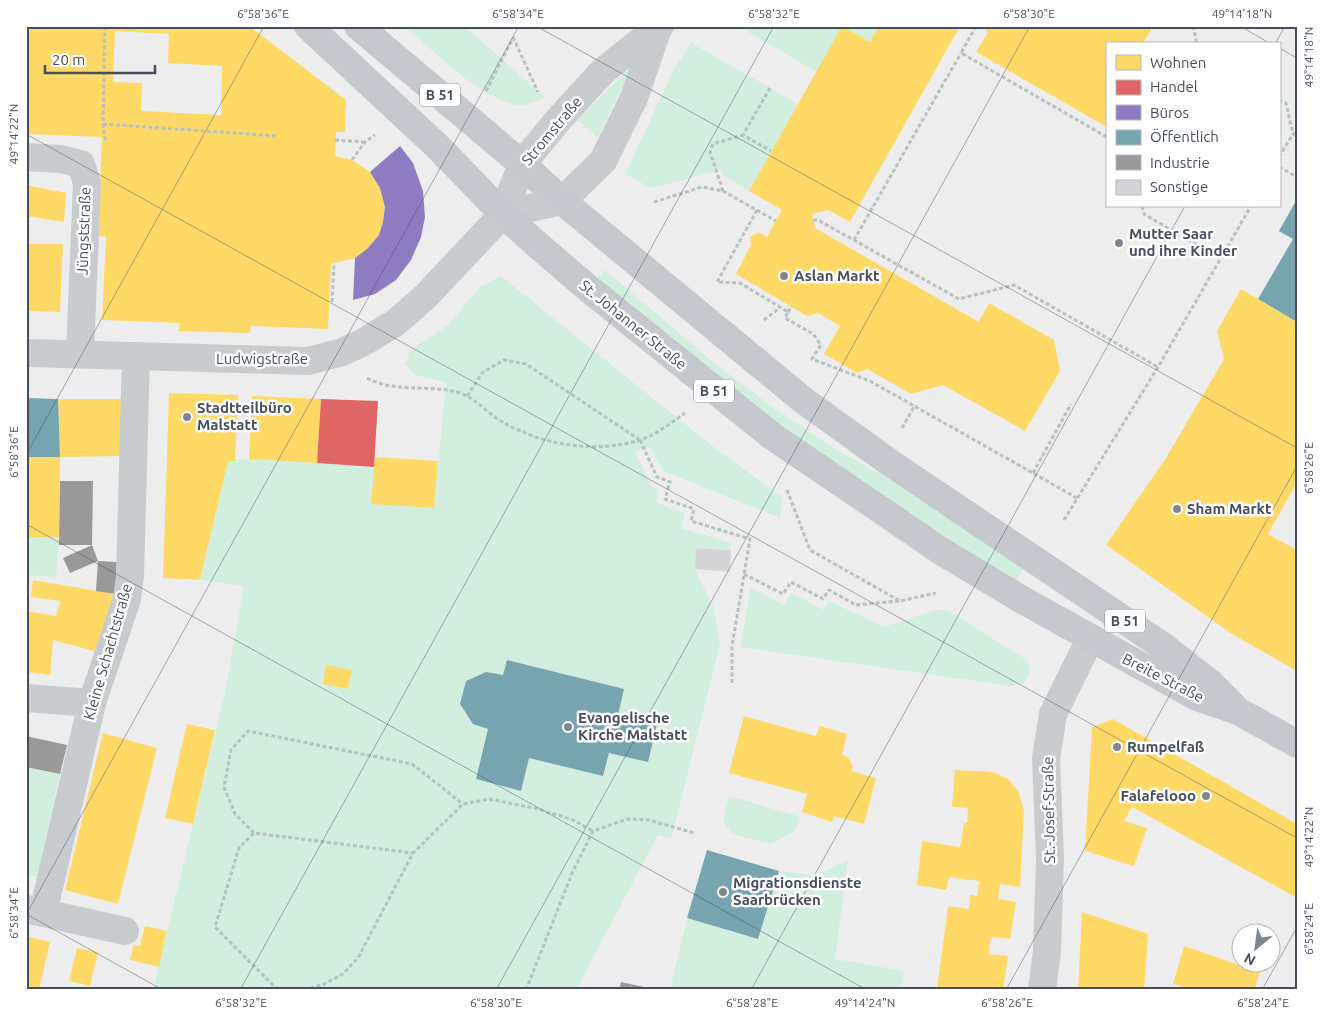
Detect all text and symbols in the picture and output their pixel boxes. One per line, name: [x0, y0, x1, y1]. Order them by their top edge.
text: 6°58'36"E: [237, 7, 289, 20]
text: 6°58'34"E: [492, 7, 544, 20]
text: 6°58'32"E: [748, 7, 800, 20]
text: 6°58'30"E: [1003, 7, 1055, 20]
text: 49°14'18"N: [1212, 7, 1272, 20]
text: 49°14'18"N: [1302, 27, 1315, 87]
scale bar: [45, 42, 155, 74]
legend: [1106, 42, 1280, 208]
text: 20 m: [52, 51, 85, 68]
text: Wohnen: [1150, 54, 1206, 71]
text: Handel: [1150, 78, 1198, 95]
road number: B 51: [420, 84, 460, 106]
street label: Stromstraße: [518, 93, 585, 168]
text: 49°14'22"N: [7, 104, 20, 164]
text: Büros: [1150, 104, 1189, 121]
text: Öffentlich: [1150, 128, 1219, 145]
text: Industrie: [1150, 154, 1210, 171]
text: Sonstige: [1150, 178, 1208, 195]
street label: Jüngststraße: [73, 186, 94, 276]
place label: Mutter Saar und ihre Kinder: [1129, 225, 1238, 259]
marker: Mutter Saar und ihre Kinder: [1113, 237, 1125, 249]
place label: Aslan Markt: [794, 267, 880, 284]
marker: Aslan Markt: [778, 270, 790, 282]
street label: St. Johanner Straße: [576, 276, 690, 373]
street label: Ludwigstraße: [216, 350, 308, 367]
road number: B 51: [694, 380, 734, 402]
place label: Stadtteilbüro Malstatt: [197, 399, 292, 433]
marker: Stadtteilbüro Malstatt: [181, 411, 193, 423]
text: 6°58'36"E: [7, 426, 20, 478]
text: 6°58'26"E: [1302, 442, 1315, 494]
place label: Sham Markt: [1187, 500, 1272, 517]
marker: Sham Markt: [1171, 503, 1183, 515]
street label: Kleine Schachtstraße: [80, 582, 135, 722]
road number: B 51: [1105, 610, 1145, 632]
street label: Breite Straße: [1120, 650, 1207, 705]
place label: Evangelische Kirche Malstatt: [578, 709, 688, 743]
marker: Evangelische Kirche Malstatt: [562, 721, 574, 733]
place label: Rumpelfaß: [1127, 738, 1205, 755]
marker: Rumpelfaß: [1111, 741, 1123, 753]
street label: St.-Josef-Straße: [1039, 756, 1058, 864]
place label: Falafelooo: [1121, 787, 1196, 804]
marker: Falafelooo: [1200, 790, 1212, 802]
text: 49°14'22"N: [1302, 807, 1315, 867]
place label: Migrationsdienste Saarbrücken: [733, 874, 862, 908]
marker: Migrationsdienste Saarbrücken: [717, 886, 729, 898]
text: 6°58'34"E: [7, 887, 20, 939]
text: 6°58'24"E: [1302, 903, 1315, 955]
north arrow: [1230, 924, 1280, 974]
text: N: [1241, 950, 1258, 969]
text: 6°58'32"E: [215, 996, 267, 1009]
text: 6°58'30"E: [470, 996, 522, 1009]
text: 6°58'28"E: [726, 996, 778, 1009]
text: 49°14'24"N: [835, 996, 895, 1009]
text: 6°58'26"E: [981, 996, 1033, 1009]
text: 6°58'24"E: [1237, 996, 1289, 1009]

